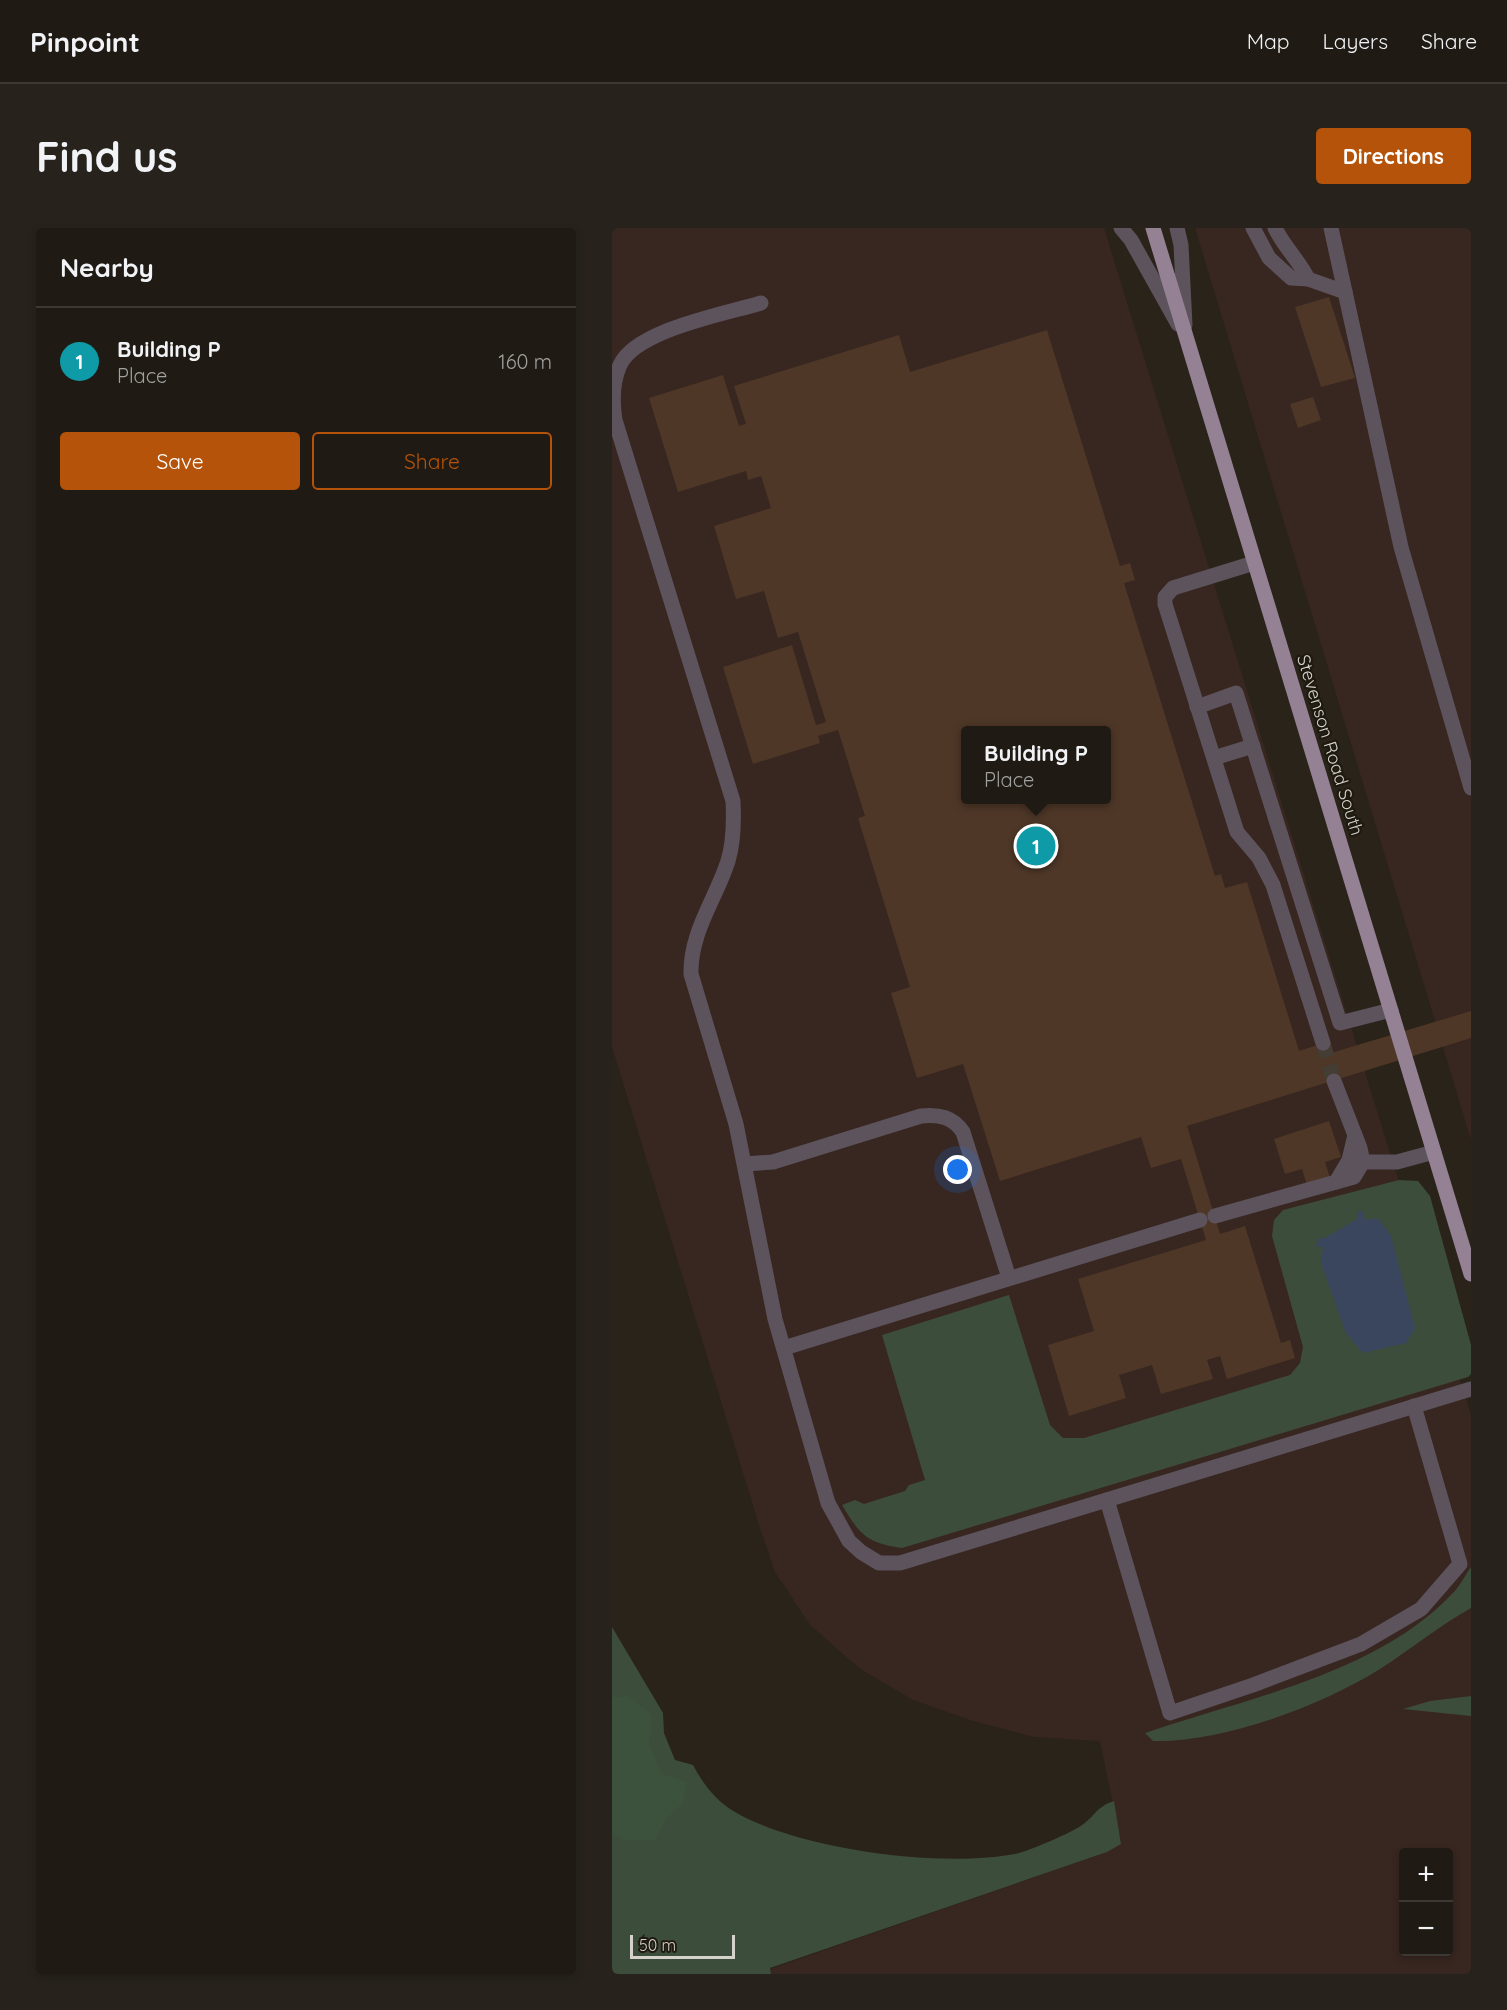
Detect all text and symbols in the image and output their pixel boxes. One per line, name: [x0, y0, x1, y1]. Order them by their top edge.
text: Pinpoint: [30, 24, 140, 59]
text: Map: [1247, 28, 1290, 54]
text: Layers: [1323, 28, 1388, 54]
text: Share: [1421, 28, 1477, 54]
button: Directions: [1316, 128, 1471, 184]
text: Find us: [36, 130, 178, 183]
text: Nearby: [60, 251, 154, 284]
text: Building P: [117, 335, 221, 363]
text: 1: [76, 349, 83, 374]
text: 160 m: [498, 349, 552, 374]
text: Place: [117, 363, 167, 388]
button: Save: [60, 432, 300, 490]
button: Share: [312, 432, 552, 490]
street label: Stevenson Road South: [1292, 652, 1369, 838]
popup: [961, 726, 1111, 804]
text: Building P: [984, 739, 1088, 767]
text: Place: [984, 767, 1034, 792]
pin: 1: [1016, 824, 1056, 868]
your location: [943, 1155, 972, 1184]
map controls: [1399, 1848, 1453, 1956]
button: +: [1399, 1848, 1453, 1902]
button: −: [1399, 1902, 1453, 1956]
scale bar: [630, 1932, 735, 1960]
text: 50 m: [639, 1935, 676, 1955]

